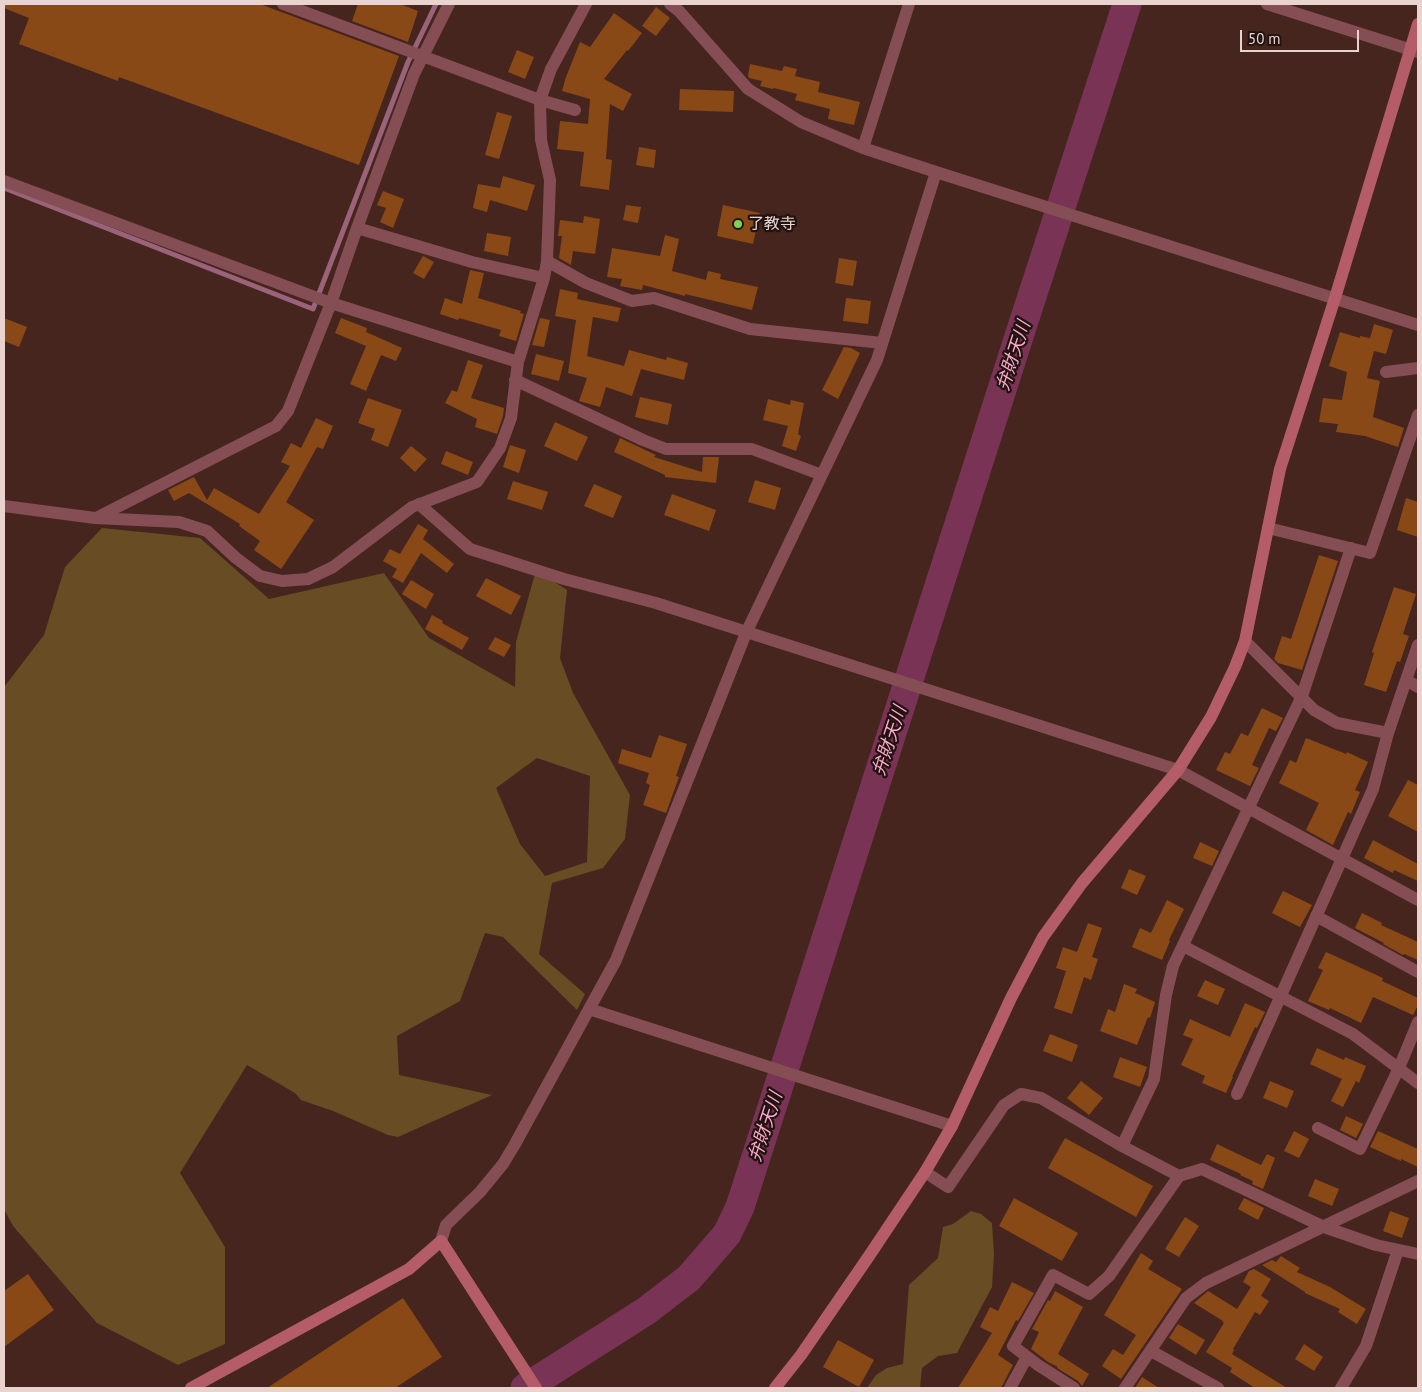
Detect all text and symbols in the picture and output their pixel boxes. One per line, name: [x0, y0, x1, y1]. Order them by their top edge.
scale bar: [1242, 20, 1361, 52]
text: 50 m: [1248, 29, 1281, 48]
place label: 了教寺: [748, 214, 796, 234]
marker: 了教寺: [732, 218, 744, 230]
water label: 弁財天川: [993, 318, 1035, 394]
water label: 弁財天川: [869, 703, 911, 779]
water label: 弁財天川: [745, 1089, 787, 1165]

